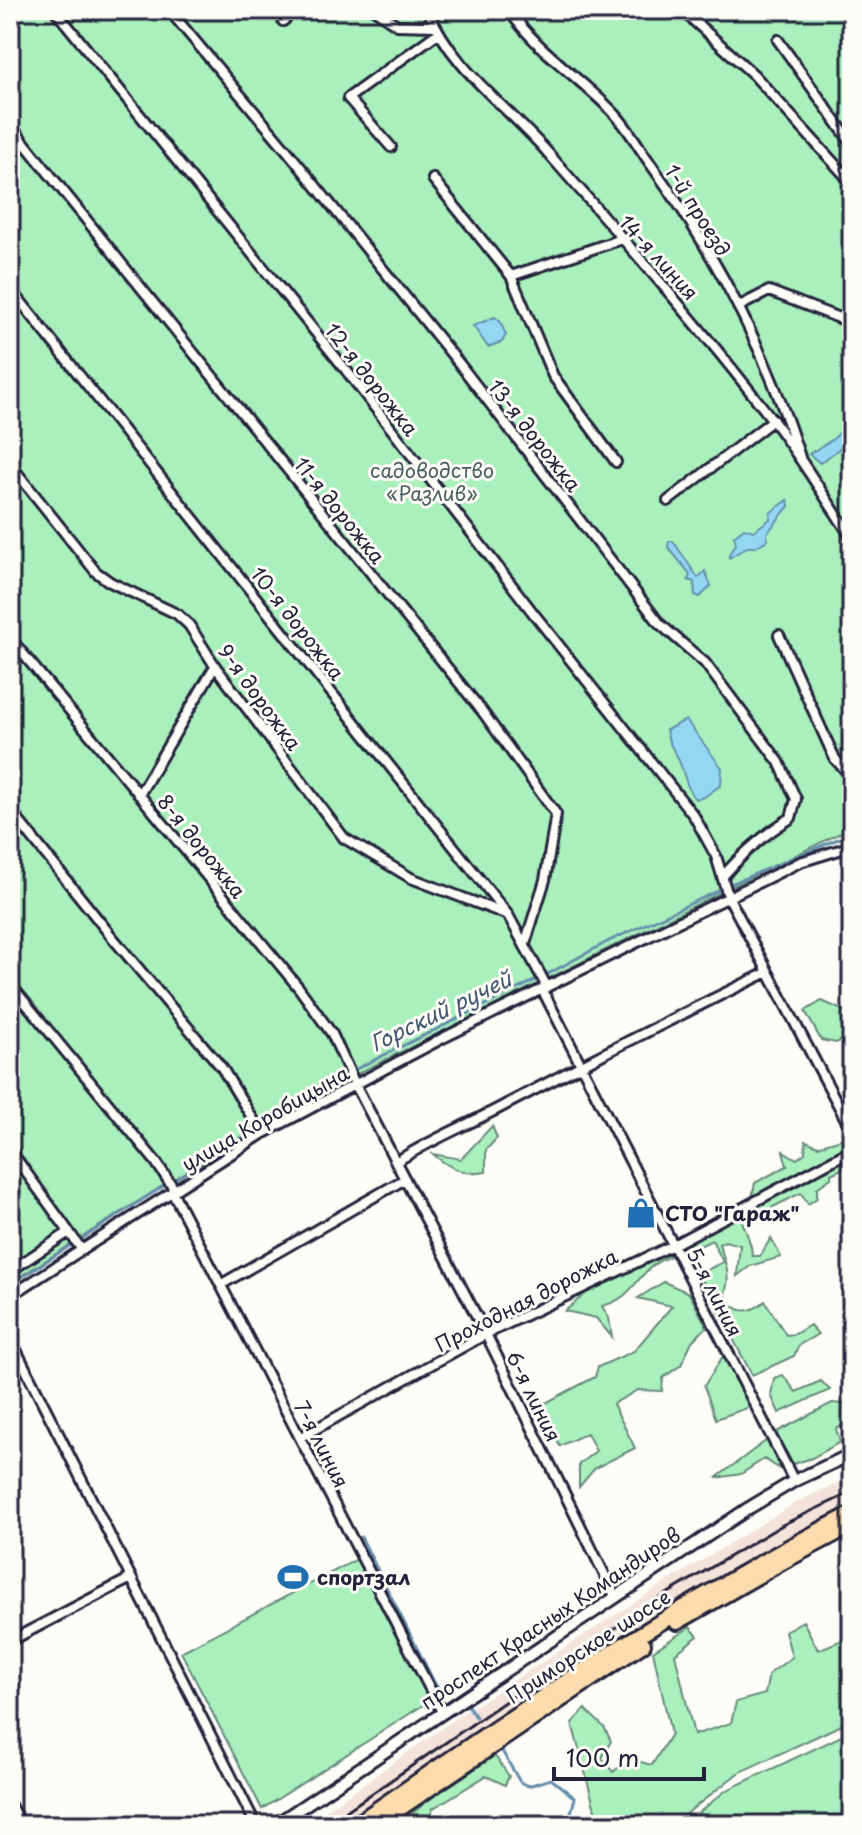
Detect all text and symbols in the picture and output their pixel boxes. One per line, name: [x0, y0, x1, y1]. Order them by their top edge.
street label: 1-й проезд: [658, 158, 738, 262]
street label: 14-я линия: [612, 208, 706, 306]
street label: 12-я дорожка: [318, 316, 426, 442]
street label: 13-я дорожка: [481, 372, 589, 498]
street label: 11-я дорожка: [287, 450, 393, 570]
park label: садоводство «Разлив»: [370, 455, 494, 508]
street label: 10-я дорожка: [244, 560, 352, 687]
street label: 9-я дорожка: [211, 638, 309, 757]
street label: 8-я дорожка: [151, 788, 254, 905]
water label: Горский ручей: [363, 960, 518, 1059]
street label: улица Коробицына: [176, 1057, 355, 1178]
shop icon: СТО "Гараж": [624, 1196, 658, 1230]
place label: СТО "Гараж": [665, 1198, 799, 1228]
street label: Проходная дорожка: [429, 1241, 623, 1359]
street label: 5-я линия: [680, 1242, 750, 1342]
street label: 6-я линия: [499, 1345, 569, 1447]
street label: 7-я линия: [287, 1395, 357, 1493]
street label: проспект Красных Командиров: [414, 1519, 686, 1717]
sports icon: спортзал: [276, 1560, 310, 1594]
place label: спортзал: [317, 1562, 411, 1592]
street label: Приморское шоссе: [500, 1581, 676, 1711]
scale bar: [554, 1731, 704, 1781]
text: 100 m: [566, 1739, 639, 1775]

